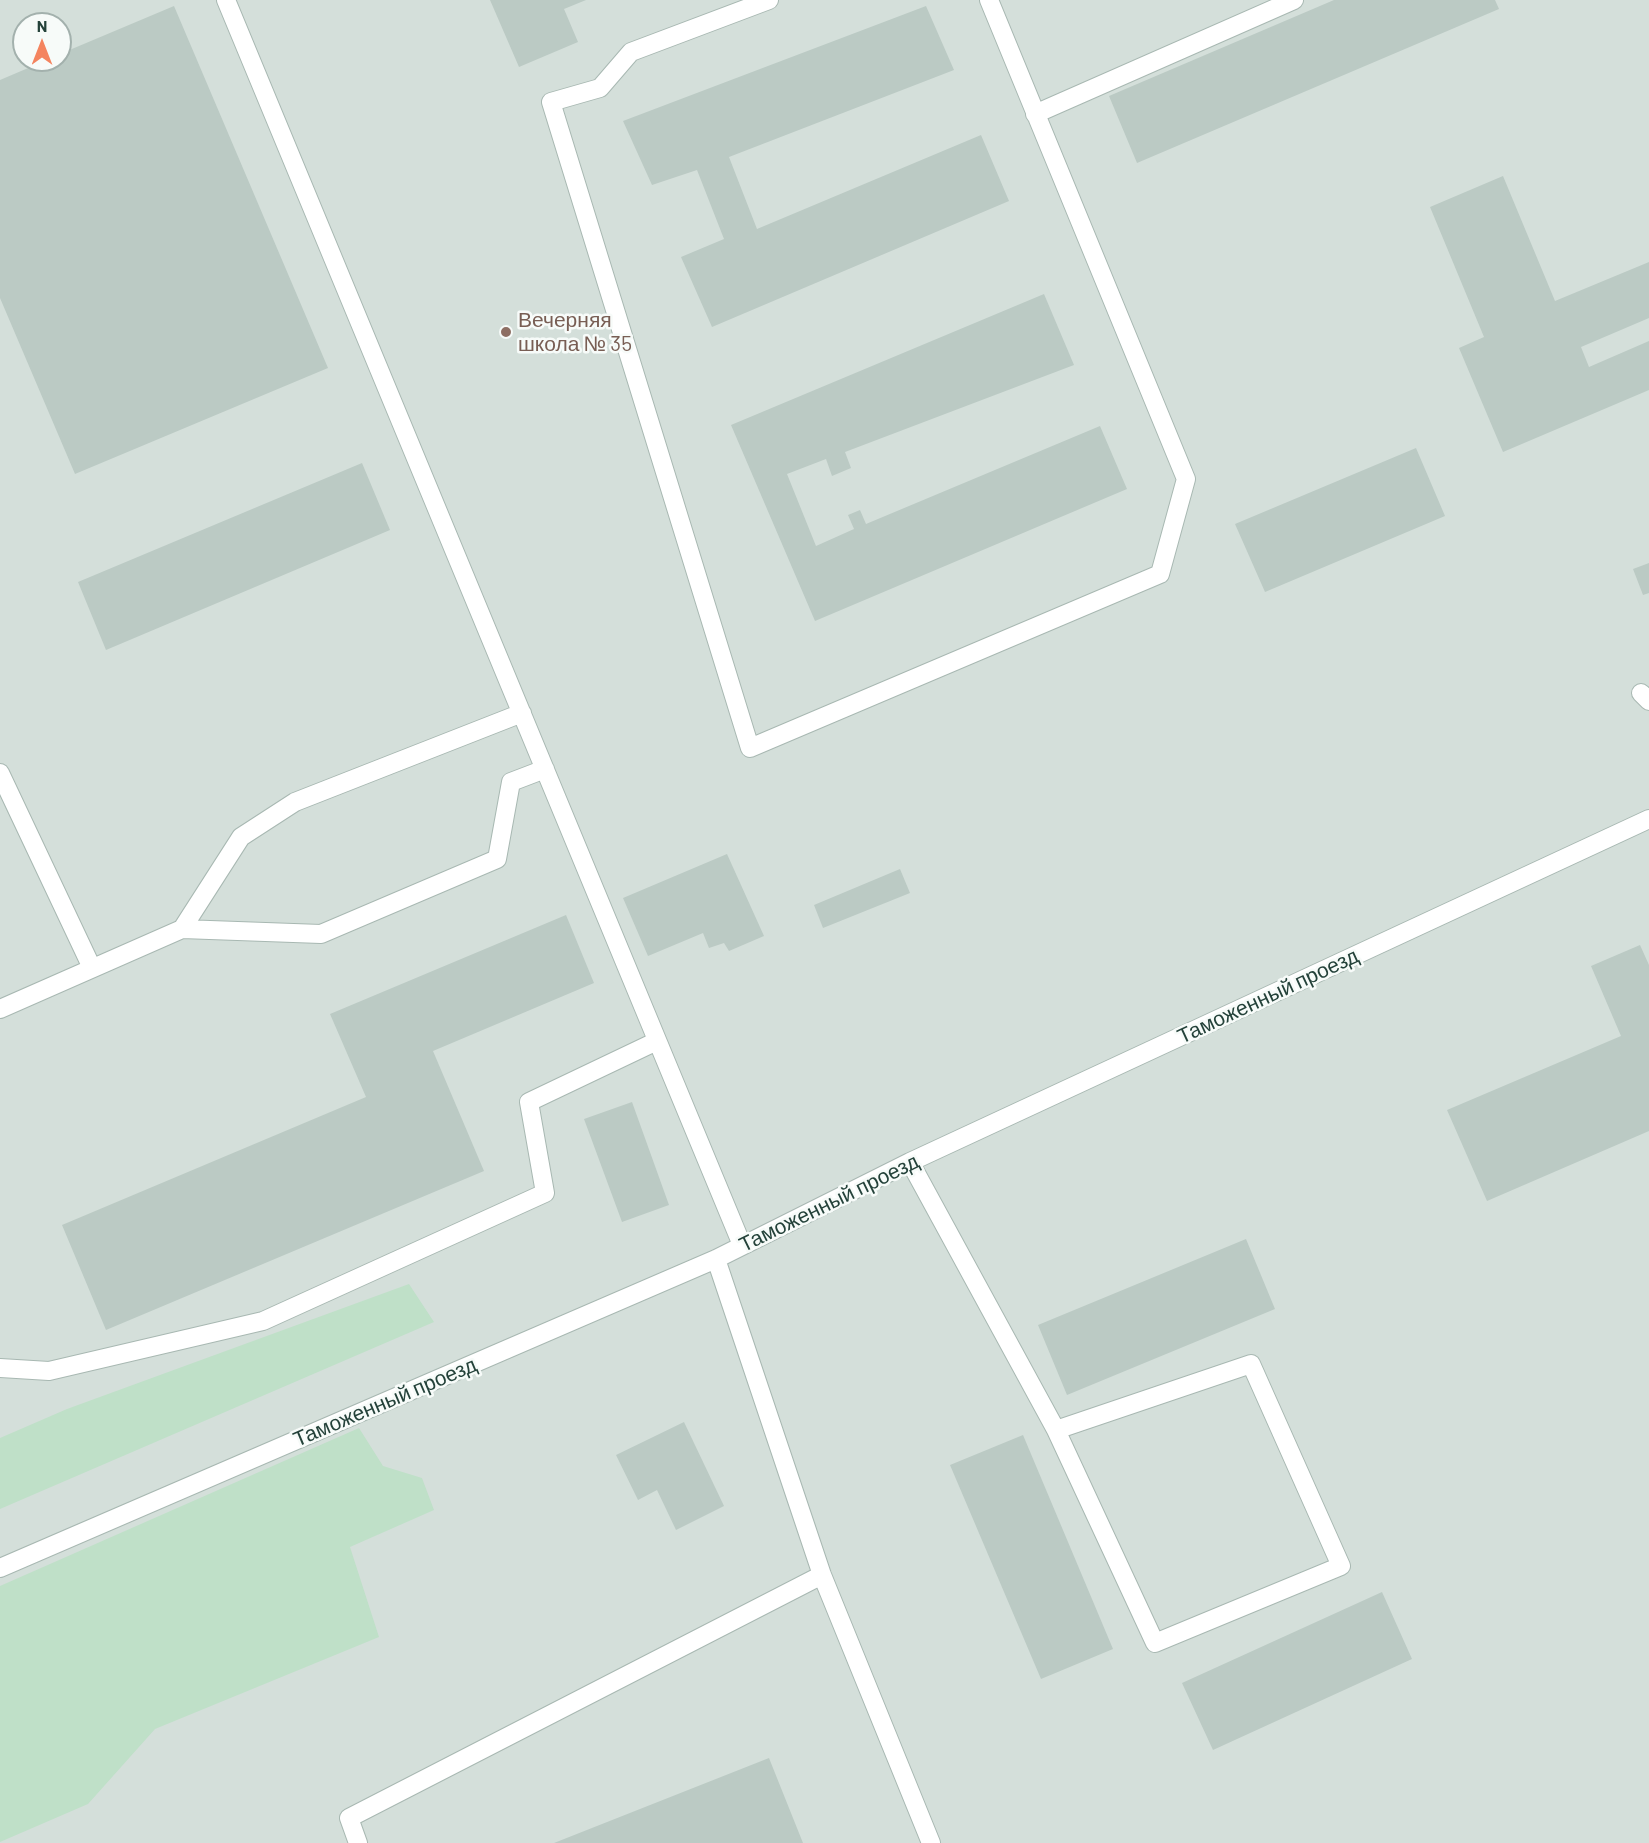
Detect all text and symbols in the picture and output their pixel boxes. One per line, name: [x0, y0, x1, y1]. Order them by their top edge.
north arrow: [12, 12, 72, 72]
text: N: [37, 16, 47, 35]
place label: Вечерняя школа № 35: [518, 307, 632, 357]
marker: Вечерняя школа № 35: [499, 325, 513, 339]
street label: Таможенный проезд: [1174, 943, 1362, 1049]
street label: Таможенный проезд: [735, 1149, 923, 1257]
street label: Таможенный проезд: [290, 1352, 480, 1452]

